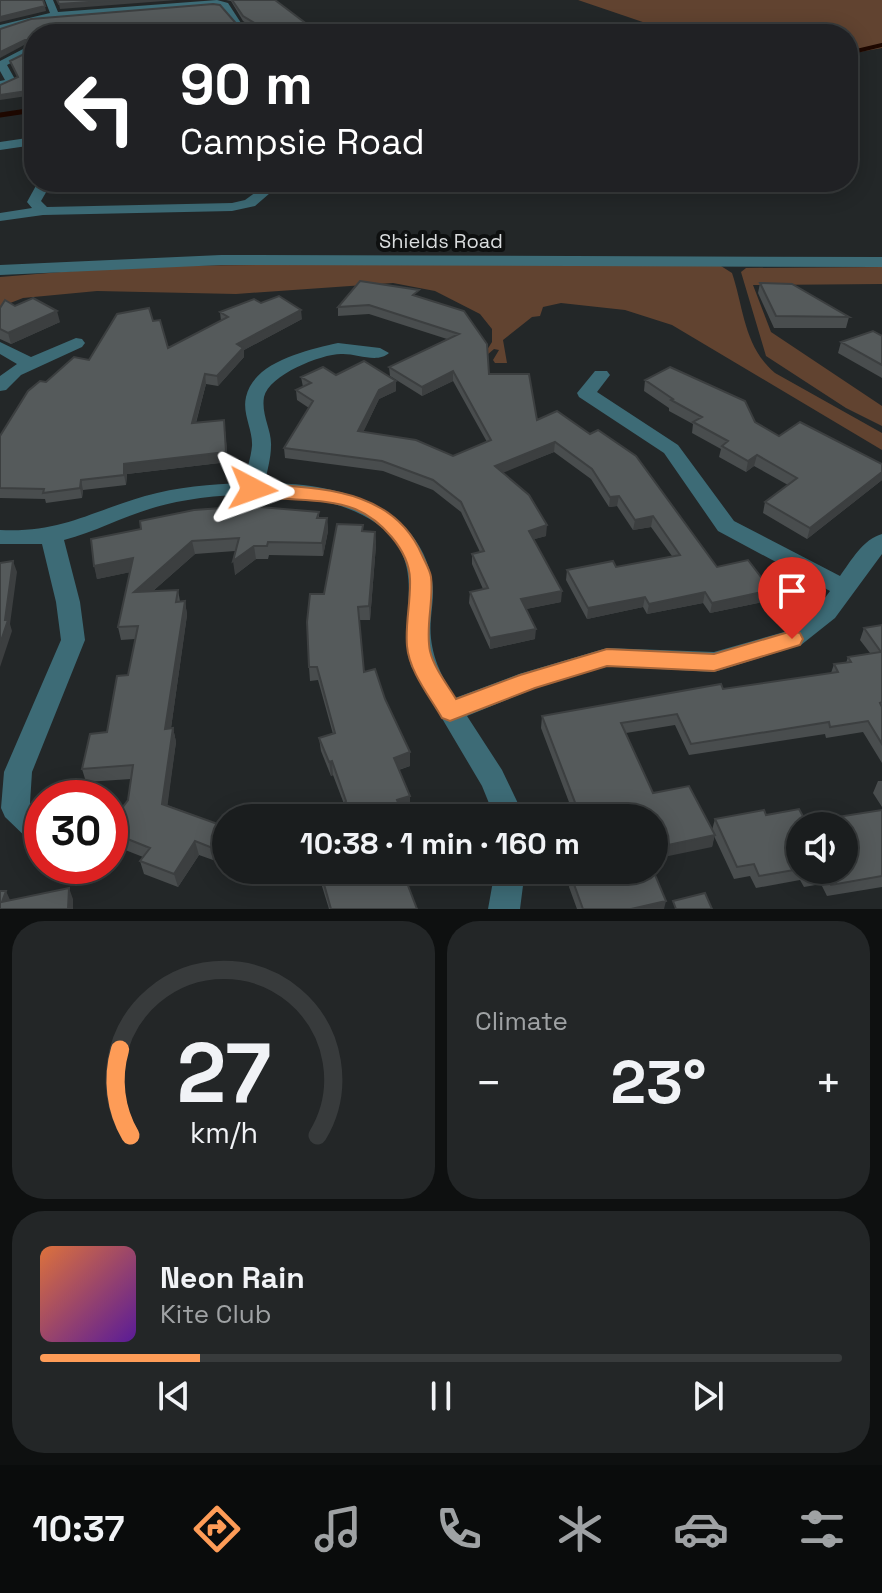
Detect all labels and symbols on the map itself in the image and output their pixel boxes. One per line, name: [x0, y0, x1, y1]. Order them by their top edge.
street label: Shields Road: [379, 228, 503, 254]
position arrow: [211, 447, 295, 531]
pin: [758, 557, 826, 639]
speed limit sign: 30: [24, 780, 128, 884]

